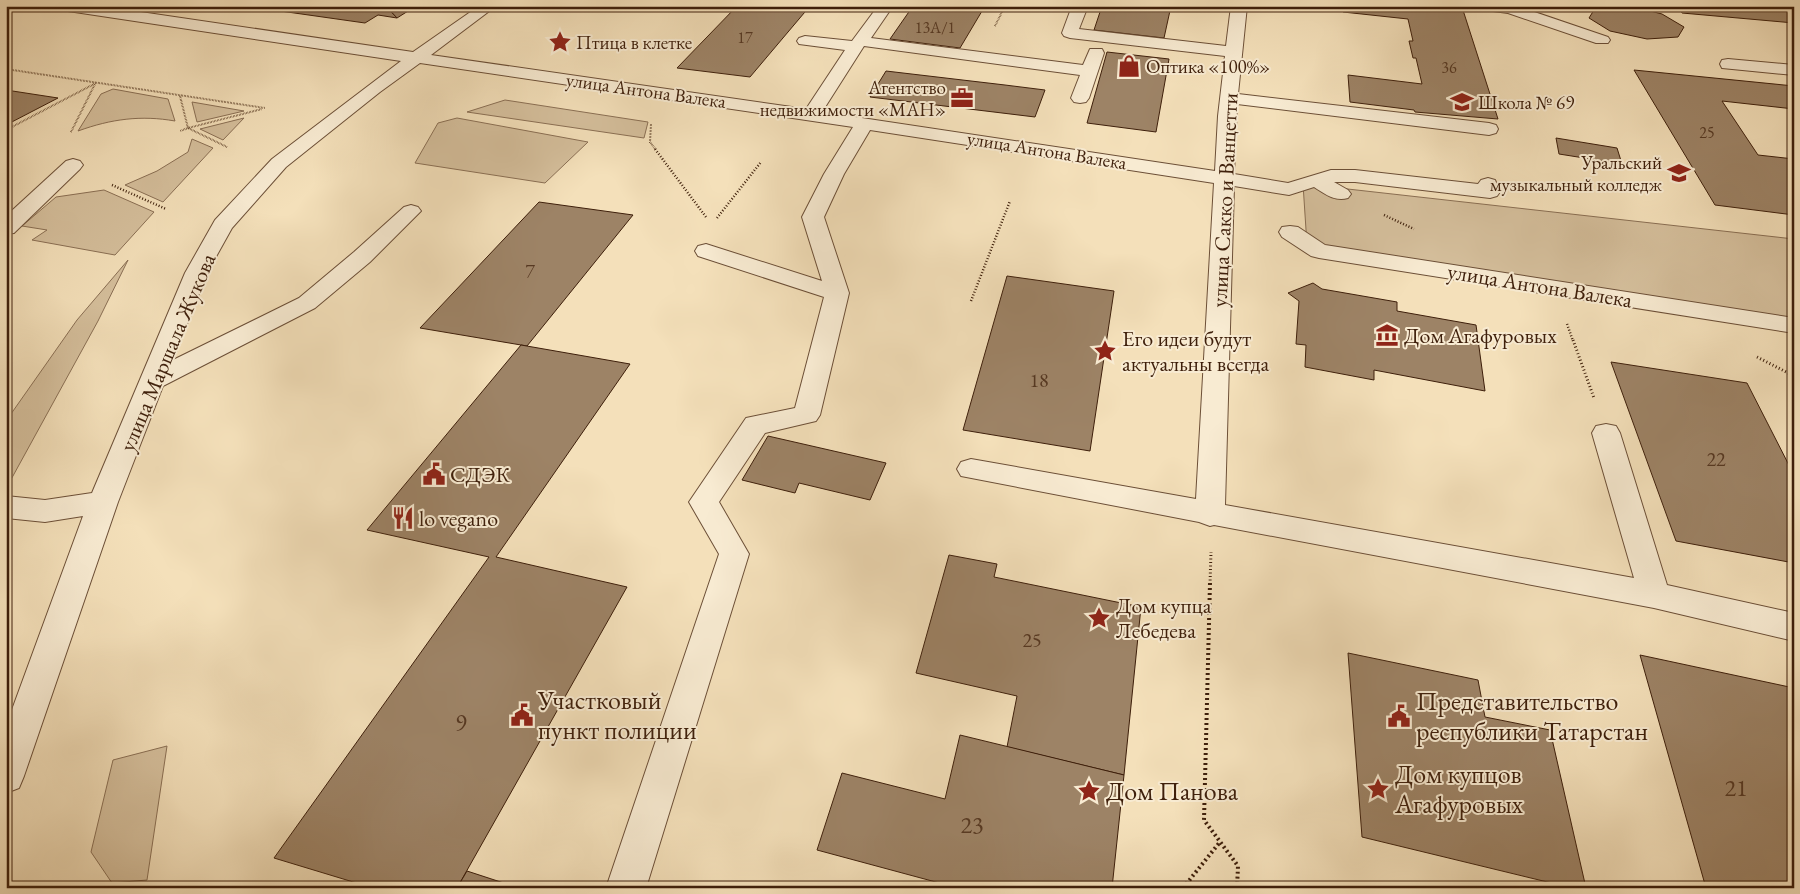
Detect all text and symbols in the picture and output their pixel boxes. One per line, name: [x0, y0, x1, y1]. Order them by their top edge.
house number: 13А/1: [915, 17, 955, 38]
house number: 17: [737, 27, 753, 48]
place icon: Птица в клетке: [547, 29, 573, 55]
place label: Птица в клетке: [576, 30, 692, 55]
shop icon: Оптика «100%»: [1116, 53, 1142, 79]
place label: Оптика «100%»: [1146, 54, 1270, 79]
house number: 36: [1441, 57, 1457, 78]
street label: улица Антона Валека: [564, 67, 728, 114]
place label: Агентство недвижимости «МАН»: [760, 75, 946, 122]
office icon: Агентство недвижимости «МАН»: [949, 85, 975, 111]
school or university icon: Школа № 69: [1449, 89, 1475, 115]
place label: Школа № 69: [1478, 90, 1574, 115]
street label: улица Сакко и Ванцетти: [1204, 92, 1245, 308]
house number: 25: [1699, 122, 1715, 143]
street label: улица Антона Валека: [965, 126, 1129, 176]
place label: Уральский музыкальный колледж: [1490, 150, 1663, 197]
school or university icon: Уральский музыкальный колледж: [1666, 160, 1692, 186]
street label: улица Маршала Жукова: [113, 249, 222, 456]
street label: улица Антона Валека: [1445, 257, 1635, 314]
house number: 7: [525, 258, 535, 284]
place label: Дом Агафуровых: [1404, 321, 1557, 350]
museum icon: Дом Агафуровых: [1374, 322, 1400, 348]
place label: Его идеи будут актуальны всегда: [1122, 324, 1270, 378]
place icon: Его идеи будут актуальны всегда: [1092, 338, 1118, 364]
house number: 18: [1029, 367, 1049, 393]
house number: 22: [1706, 446, 1726, 472]
place label: СДЭК: [450, 460, 510, 489]
public building icon: СДЭК: [421, 461, 447, 487]
place label: lo vegano: [419, 504, 498, 533]
restaurant icon: lo vegano: [390, 505, 416, 531]
place label: Дом купца Лебедева: [1116, 591, 1212, 645]
place icon: Дом купца Лебедева: [1086, 605, 1112, 631]
house number: 25: [1022, 627, 1042, 653]
place label: Участковый пункт полиции: [537, 683, 697, 747]
place label: Представительство республики Татарстан: [1416, 684, 1648, 748]
public building icon: Участковый пункт полиции: [509, 702, 535, 728]
public building icon: Представительство республики Татарстан: [1386, 703, 1412, 729]
house number: 9: [455, 707, 467, 738]
place label: Дом купцов Агафуровых: [1394, 757, 1524, 821]
house number: 21: [1724, 772, 1748, 803]
place label: Дом Панова: [1106, 774, 1239, 808]
place icon: Дом купцов Агафуровых: [1365, 776, 1391, 802]
place icon: Дом Панова: [1076, 778, 1102, 804]
house number: 23: [960, 809, 984, 840]

